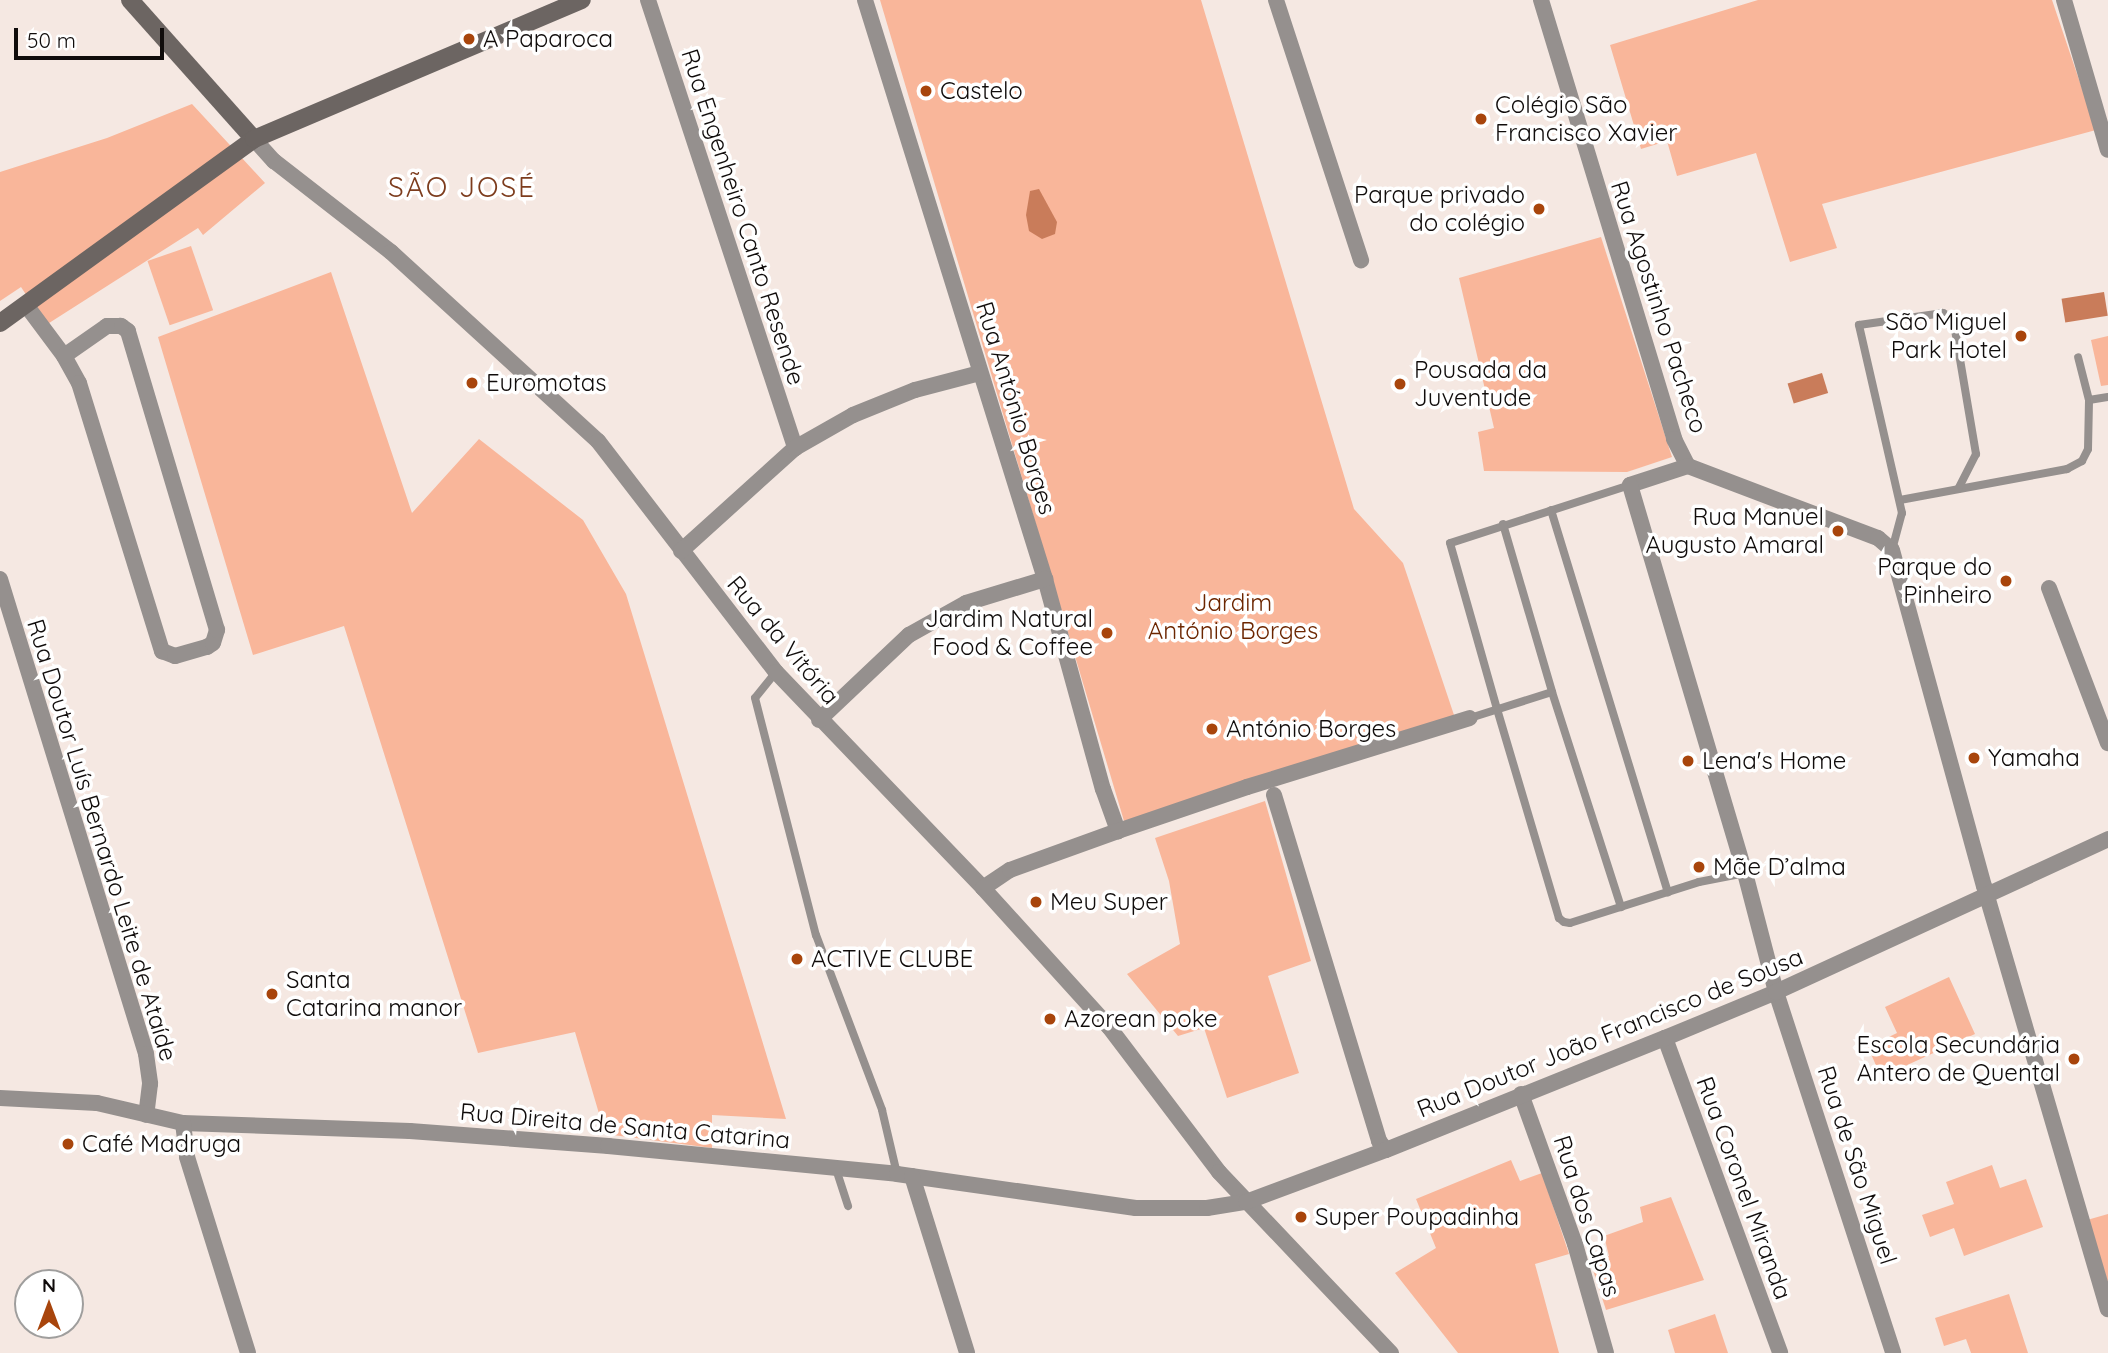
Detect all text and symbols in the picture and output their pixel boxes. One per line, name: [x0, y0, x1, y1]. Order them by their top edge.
scale bar: [18, 14, 168, 58]
place label: A Paparoca: [483, 25, 613, 53]
text: 50 m: [27, 27, 76, 53]
marker: A Paparoca: [461, 31, 477, 47]
street label: Rua Engenheiro Canto Resende: [675, 45, 811, 389]
place label: Castelo: [940, 77, 1023, 105]
marker: Castelo: [918, 83, 934, 99]
place label: Colégio São Francisco Xavier: [1495, 91, 1677, 147]
marker: Colégio São Francisco Xavier: [1473, 111, 1489, 127]
district label: SÃO JOSÉ: [389, 170, 535, 204]
street label: Rua Agostinho Pacheco: [1605, 177, 1713, 437]
place label: Parque privado do colégio: [1354, 181, 1525, 237]
marker: Parque privado do colégio: [1531, 201, 1547, 217]
street label: Rua António Borges: [970, 298, 1062, 518]
place label: São Miguel Park Hotel: [1885, 308, 2007, 364]
marker: São Miguel Park Hotel: [2013, 328, 2029, 344]
place label: Pousada da Juventude: [1414, 356, 1547, 412]
place label: Euromotas: [486, 369, 607, 397]
marker: Euromotas: [464, 375, 480, 391]
marker: Pousada da Juventude: [1392, 376, 1408, 392]
place label: Rua Manuel Augusto Amaral: [1646, 503, 1824, 559]
marker: Rua Manuel Augusto Amaral: [1830, 523, 1846, 539]
place label: Parque do Pinheiro: [1877, 553, 1992, 609]
street label: Rua da Vitória: [721, 570, 845, 710]
marker: Parque do Pinheiro: [1998, 573, 2014, 589]
park label: Jardim António Borges: [1148, 589, 1318, 645]
place label: Jardim Natural Food & Coffee: [925, 605, 1093, 661]
street label: Rua Doutor Luís Bernardo Leite de Ataíde: [21, 616, 183, 1064]
marker: Jardim Natural Food & Coffee: [1099, 625, 1115, 641]
place label: António Borges: [1226, 715, 1396, 743]
marker: António Borges: [1204, 721, 1220, 737]
place label: Yamaha: [1988, 744, 2080, 772]
place label: Lena's Home: [1702, 747, 1846, 775]
marker: Yamaha: [1966, 750, 1982, 766]
marker: Lena's Home: [1680, 753, 1696, 769]
place label: Mãe D’alma: [1713, 853, 1846, 881]
marker: Mãe D’alma: [1691, 859, 1707, 875]
place label: Meu Super: [1050, 888, 1168, 916]
marker: Meu Super: [1028, 894, 1044, 910]
street label: Rua Doutor João Francisco de Sousa: [1413, 942, 1807, 1124]
place label: ACTIVE CLUBE: [811, 945, 973, 973]
marker: ACTIVE CLUBE: [789, 951, 805, 967]
place label: Santa Catarina manor: [286, 966, 462, 1022]
marker: Santa Catarina manor: [264, 986, 280, 1002]
place label: Azorean poke: [1064, 1005, 1218, 1033]
marker: Azorean poke: [1042, 1011, 1058, 1027]
place label: Escola Secundária Antero de Quental: [1857, 1031, 2060, 1087]
marker: Escola Secundária Antero de Quental: [2066, 1051, 2082, 1067]
street label: Rua de São Miguel: [1811, 1062, 1903, 1268]
street label: Rua Coronel Miranda: [1690, 1073, 1798, 1303]
street label: Rua Direita de Santa Catarina: [459, 1097, 791, 1155]
place label: Café Madruga: [82, 1130, 241, 1158]
street label: Rua dos Capas: [1547, 1132, 1627, 1300]
marker: Café Madruga: [60, 1136, 76, 1152]
place label: Super Poupadinha: [1315, 1203, 1519, 1231]
marker: Super Poupadinha: [1293, 1209, 1309, 1225]
north arrow: [14, 1269, 84, 1339]
text: N: [42, 1273, 56, 1297]

